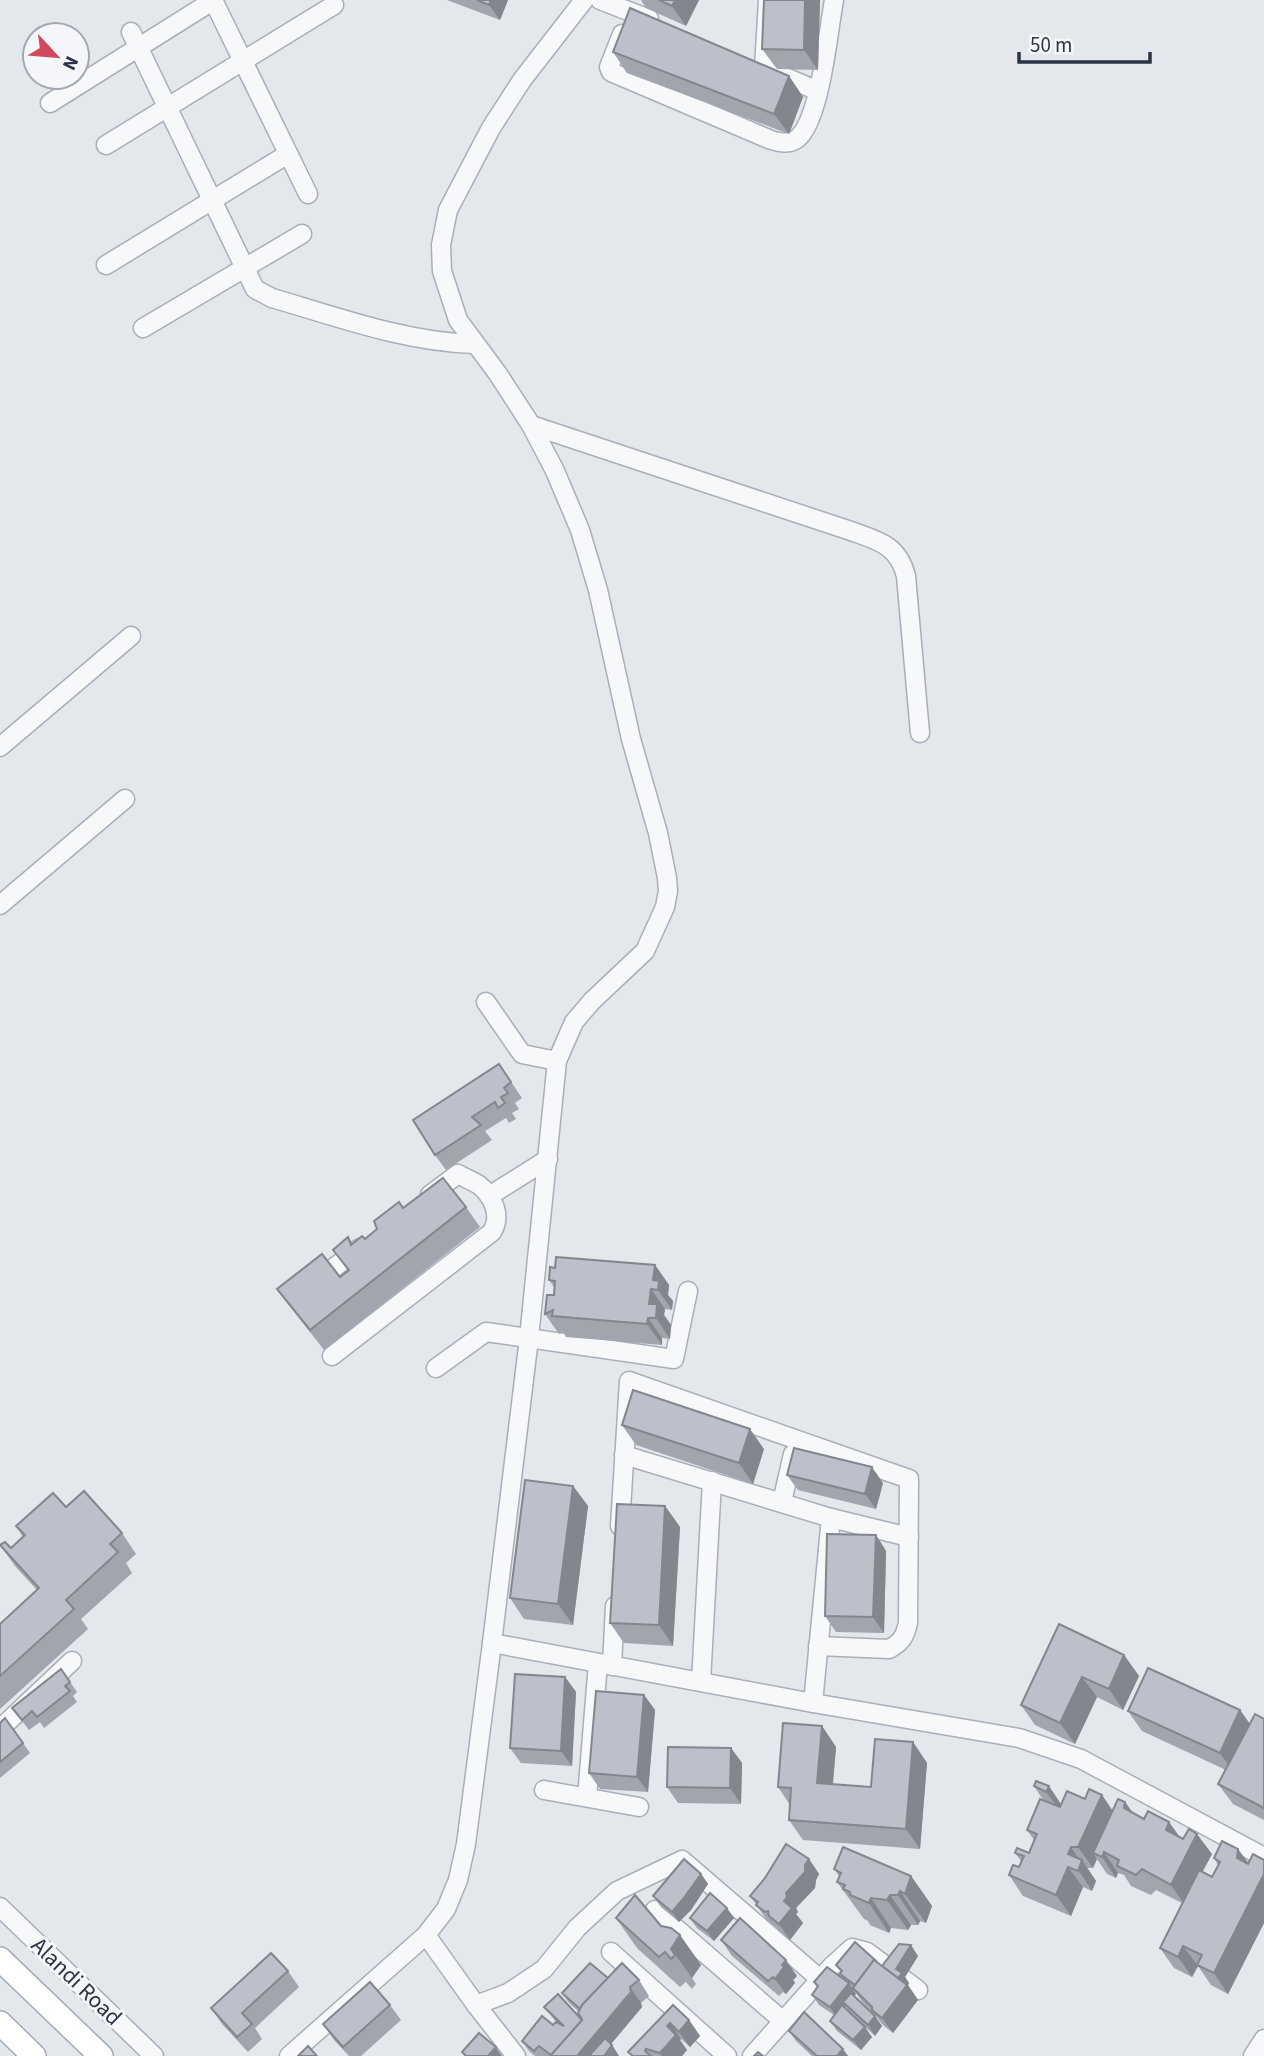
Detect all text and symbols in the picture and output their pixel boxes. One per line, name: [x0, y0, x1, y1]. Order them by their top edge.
north arrow: [21, 21, 91, 91]
scale bar: [1019, 21, 1150, 65]
text: 50 m: [1030, 30, 1072, 60]
text: N: [55, 51, 85, 74]
street label: Alandi Road: [24, 1930, 129, 2033]

